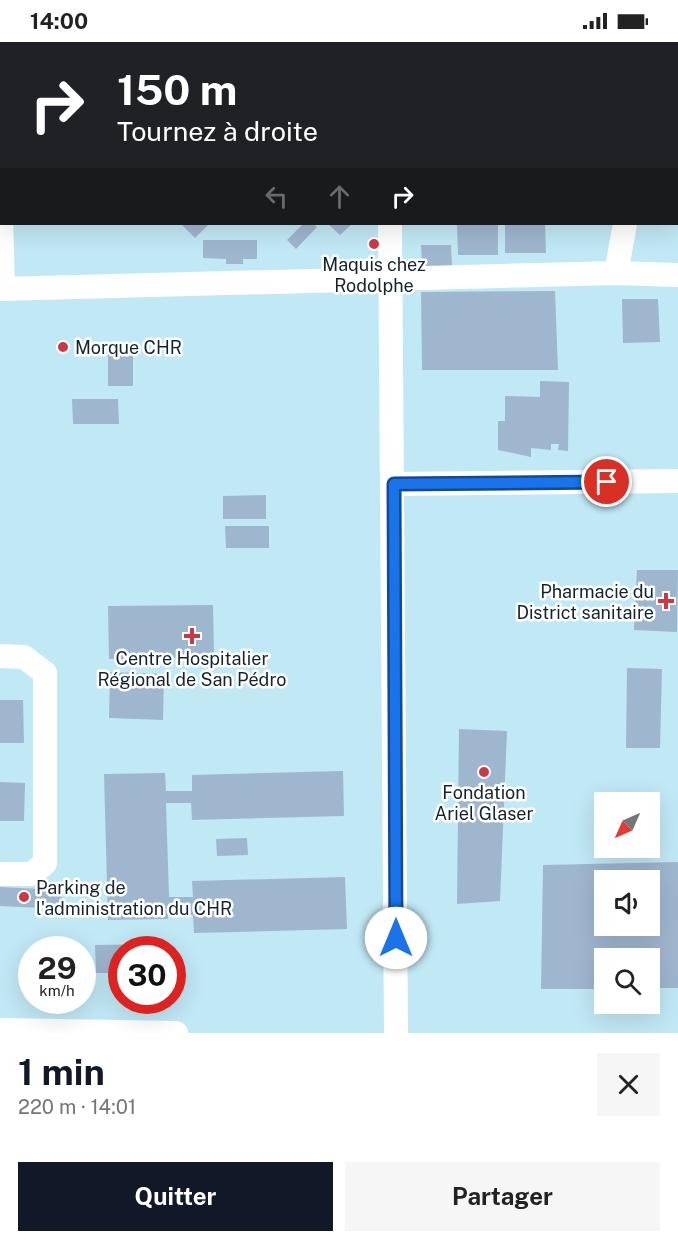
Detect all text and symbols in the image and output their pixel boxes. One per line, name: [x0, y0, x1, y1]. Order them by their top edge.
text: 14:00: [30, 8, 88, 34]
text: 150 m: [117, 65, 237, 114]
icon: right: [18, 66, 96, 144]
text: Tournez à droite: [117, 115, 318, 147]
icon: left: [260, 180, 293, 213]
icon: ahead: [323, 180, 356, 213]
icon: right: [386, 180, 419, 213]
marker: Maquis chez Rodolphe: [367, 237, 381, 251]
place label: Maquis chez Rodolphe: [322, 254, 426, 296]
place label: Morque CHR: [75, 337, 182, 358]
marker: Morque CHR: [56, 340, 70, 354]
pin: [581, 456, 632, 507]
icon: arrive: [590, 465, 623, 498]
place label: Pharmacie du District sanitaire: [516, 581, 654, 623]
marker: Pharmacie du District sanitaire: [659, 594, 673, 608]
marker: Centre Hospitalier Régional de San Pédro: [183, 627, 201, 645]
place label: Centre Hospitalier Régional de San Pédro: [97, 648, 287, 690]
marker: Fondation Ariel Glaser: [477, 765, 491, 779]
place label: Fondation Ariel Glaser: [434, 782, 534, 824]
north arrow: [594, 792, 660, 858]
map controls: [594, 792, 660, 1014]
button: sound: [594, 870, 660, 936]
place label: Parking de l'administration du CHR: [36, 877, 232, 919]
marker: Parking de l'administration du CHR: [17, 890, 31, 904]
position arrow: [364, 906, 428, 970]
speed limit sign: 30: [108, 936, 186, 1014]
button: search: [594, 948, 660, 1014]
text: 29: [38, 950, 76, 986]
text: km/h: [39, 982, 75, 999]
text: 1 min: [18, 1051, 105, 1093]
button: close: [597, 1053, 660, 1116]
text: 220 m · 14:01: [18, 1095, 136, 1119]
button: Quitter: [18, 1162, 333, 1231]
button: Partager: [345, 1162, 660, 1231]

